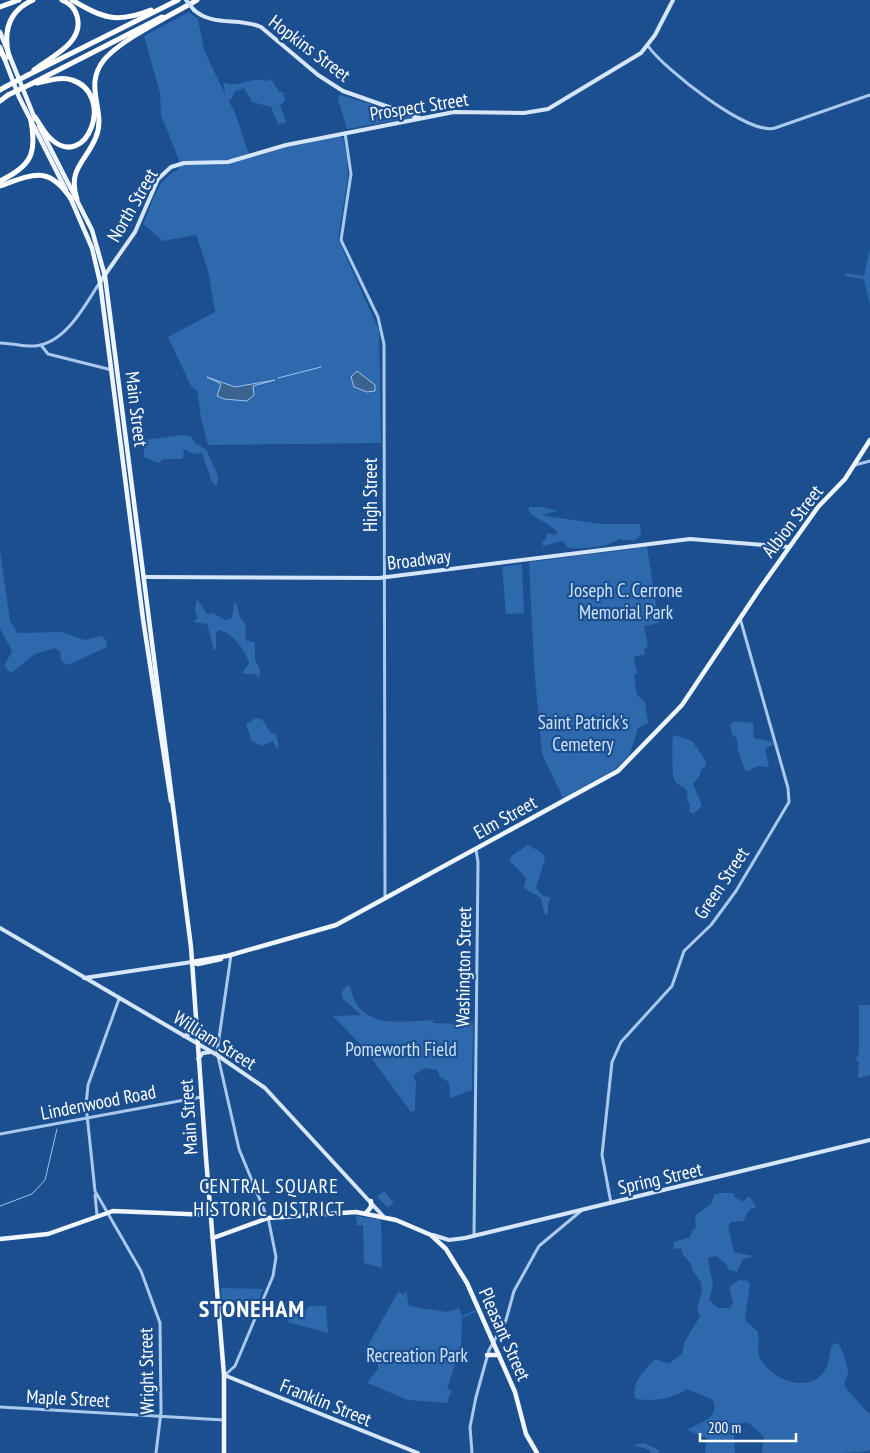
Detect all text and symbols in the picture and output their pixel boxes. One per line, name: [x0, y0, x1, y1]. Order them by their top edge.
street label: Hopkins Street: [264, 9, 356, 87]
street label: Prospect Street: [368, 86, 471, 126]
street label: North Street: [101, 163, 163, 246]
street label: Main Street: [120, 370, 154, 449]
street label: High Street: [358, 457, 382, 532]
street label: Albion Street: [756, 479, 828, 562]
street label: Broadway: [386, 543, 453, 575]
park label: Joseph C. Cerrone Memorial Park: [568, 578, 683, 624]
park label: Saint Patrick's Cemetery: [538, 710, 628, 756]
street label: Elm Street: [469, 790, 541, 844]
street label: Green Street: [688, 842, 754, 924]
street label: Washington Street: [450, 906, 476, 1027]
street label: William Street: [169, 1005, 262, 1075]
park label: Pomeworth Field: [345, 1037, 457, 1061]
street label: Main Street: [173, 1078, 203, 1156]
street label: Lindenwood Road: [38, 1079, 158, 1125]
street label: Spring Street: [616, 1157, 705, 1199]
district label: CENTRAL SQUARE HISTORIC DISTRICT: [193, 1173, 345, 1222]
street label: Pleasant Street: [474, 1284, 536, 1385]
district label: STONEHAM: [199, 1293, 305, 1324]
street label: Wright Street: [133, 1327, 159, 1415]
park label: Recreation Park: [366, 1343, 468, 1367]
street label: Franklin Street: [277, 1373, 376, 1432]
street label: Maple Street: [26, 1384, 111, 1412]
scale bar: [700, 1410, 796, 1442]
text: 200 m: [708, 1418, 741, 1437]

